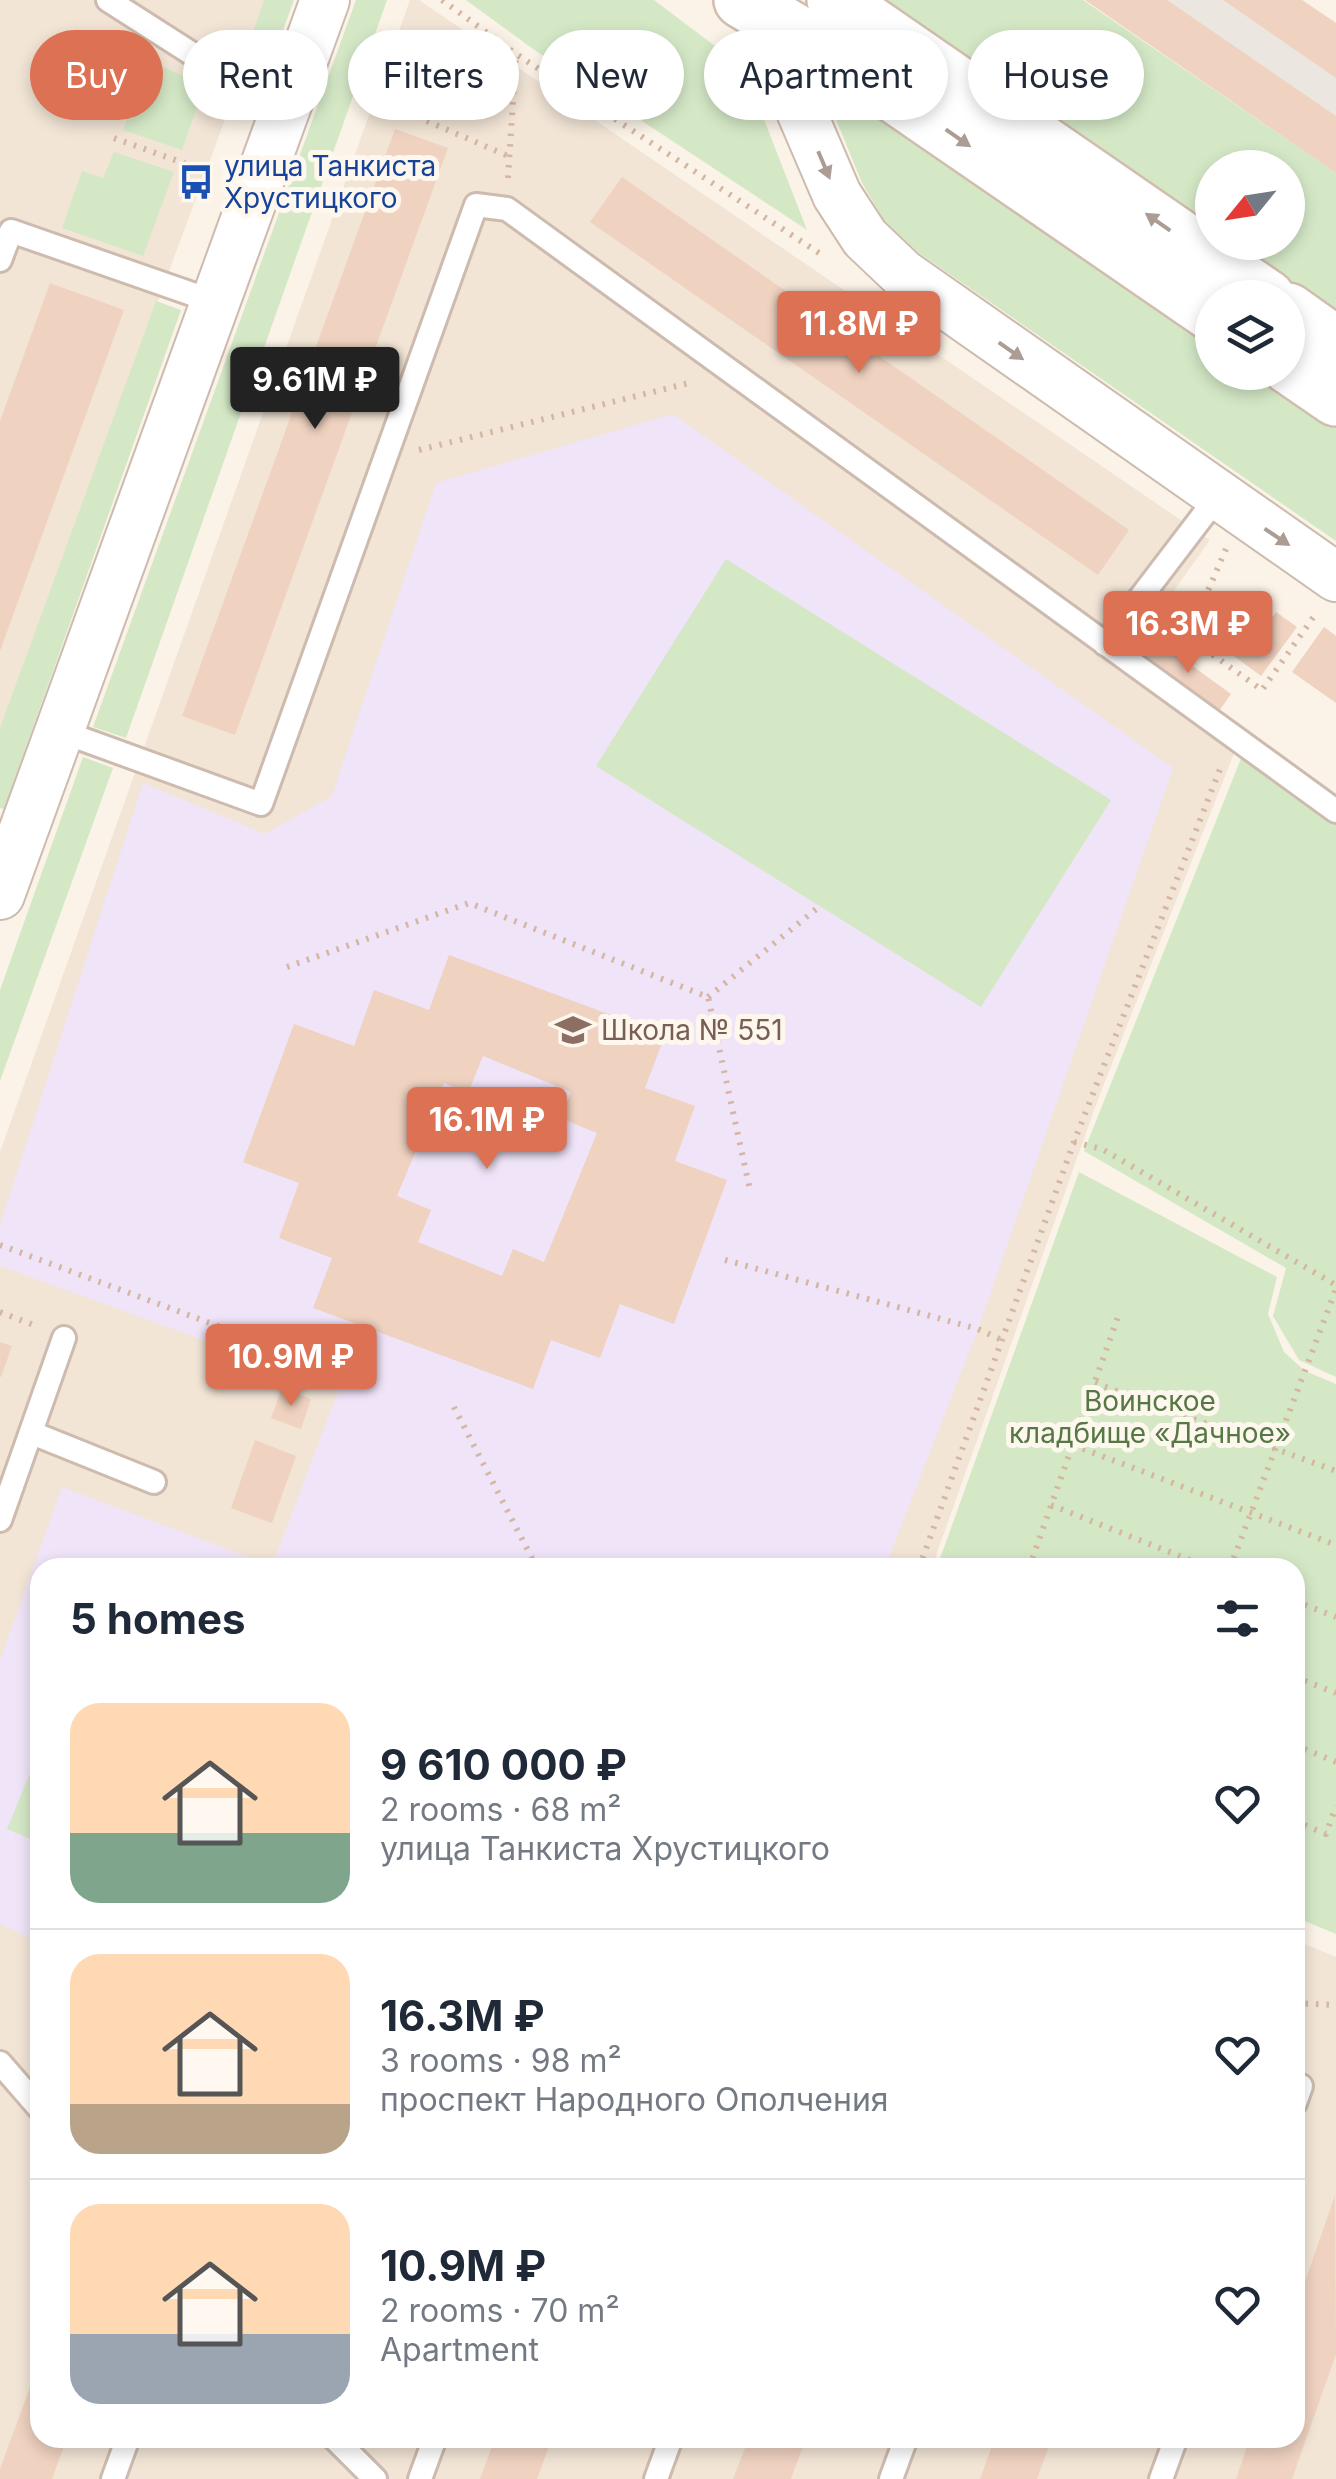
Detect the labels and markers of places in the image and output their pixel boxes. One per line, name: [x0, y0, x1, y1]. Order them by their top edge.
place label: улица Танкиста Хрустицкого: [224, 149, 436, 215]
bus stop icon: улица Танкиста Хрустицкого: [177, 163, 215, 201]
pin: 11.8M ₽: [767, 291, 951, 376]
pin: 9.61M ₽: [223, 347, 407, 432]
pin: 16.3M ₽: [1096, 591, 1280, 676]
school or university icon: Школа № 551: [554, 1011, 592, 1049]
place label: Школа № 551: [601, 1013, 783, 1047]
pin: 16.1M ₽: [395, 1087, 579, 1172]
pin: 10.9M ₽: [199, 1324, 383, 1409]

